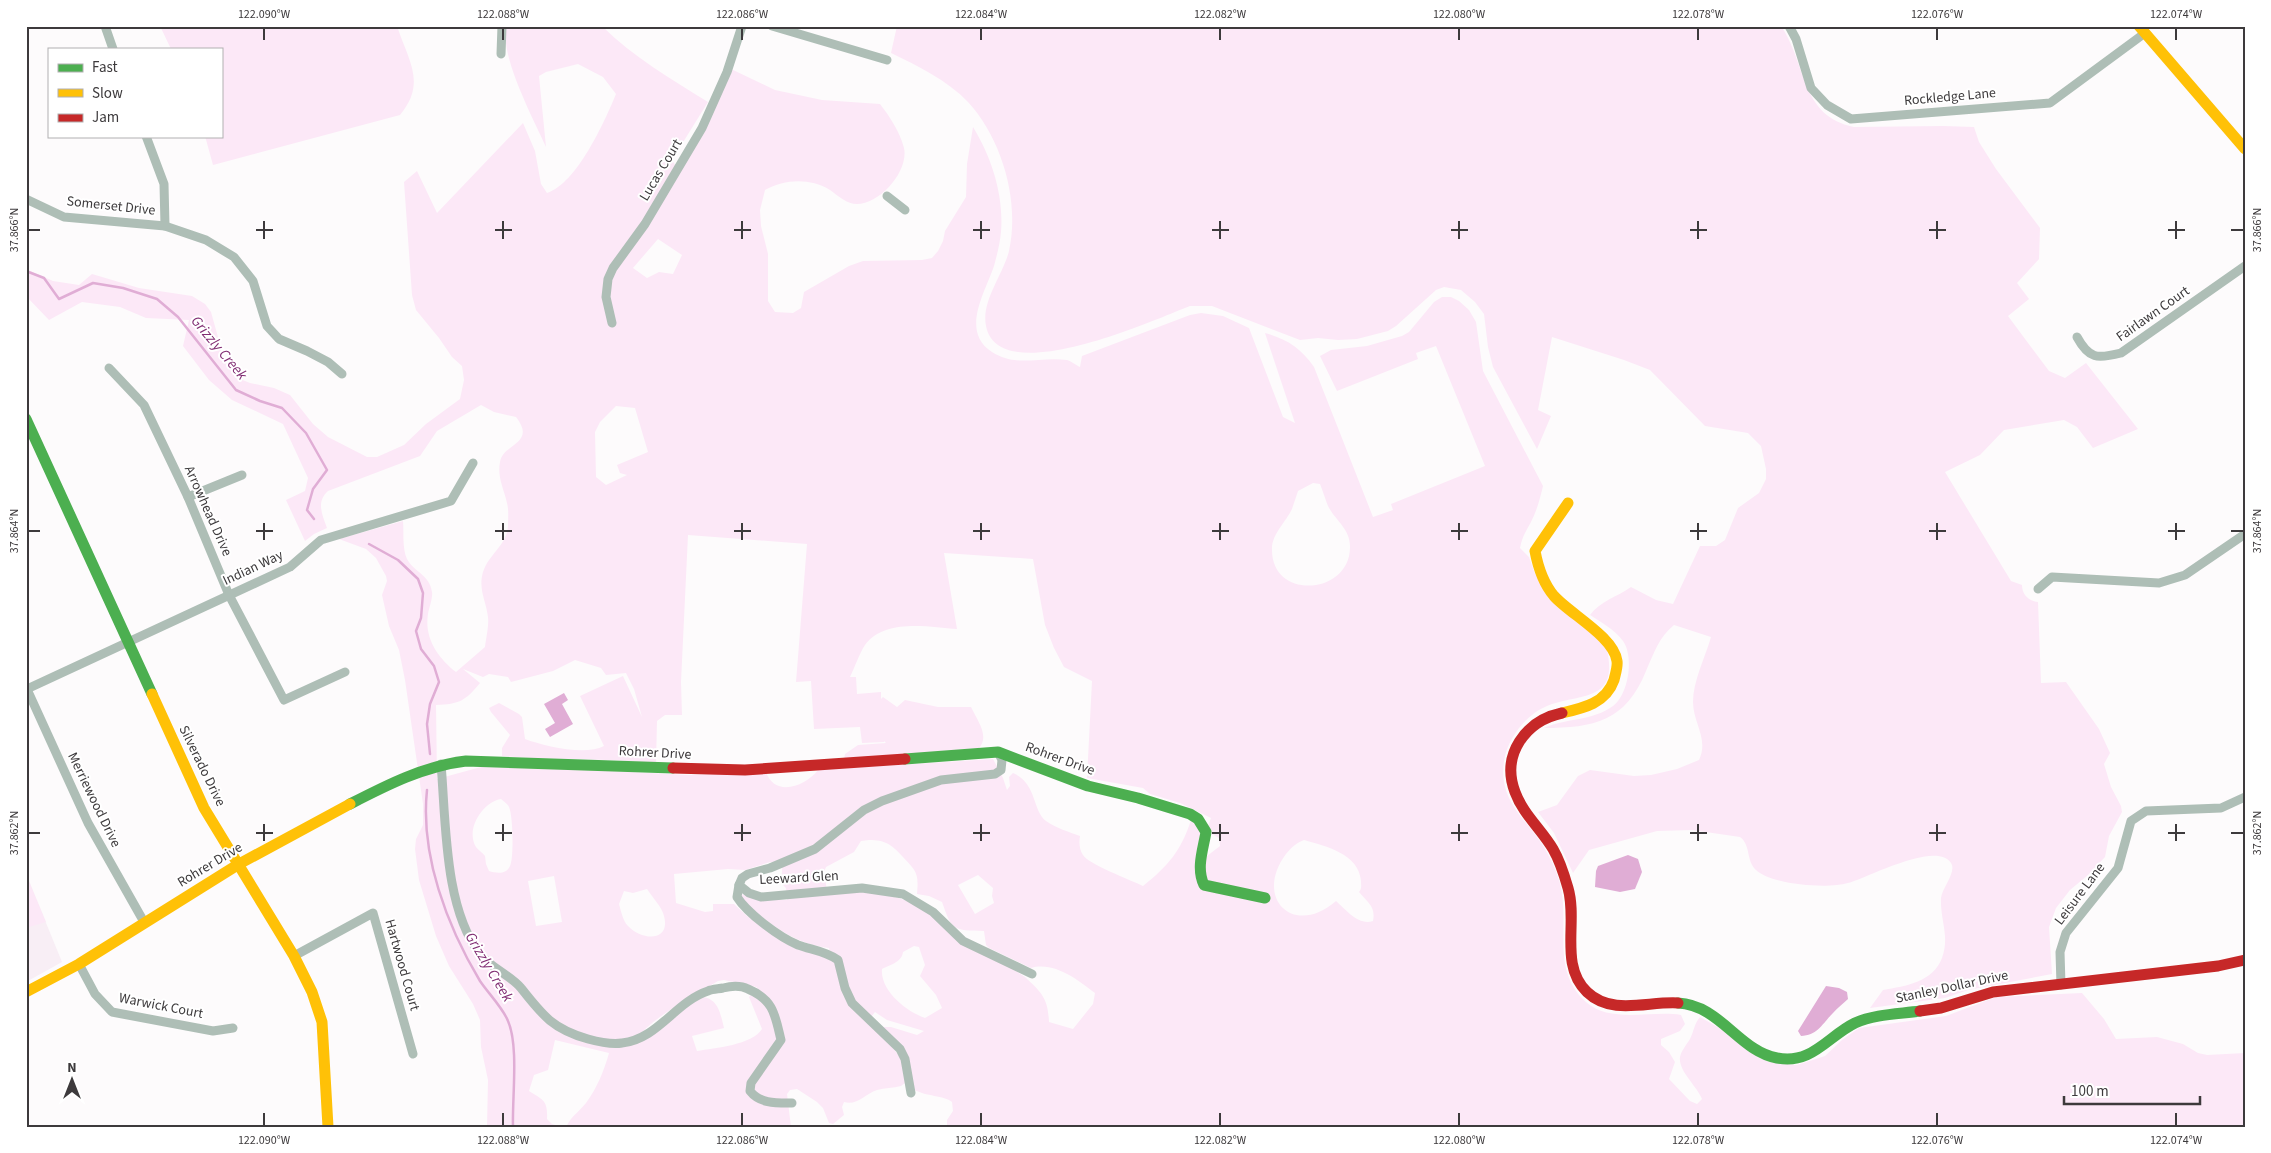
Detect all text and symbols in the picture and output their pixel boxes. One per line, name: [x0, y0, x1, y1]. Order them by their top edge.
text: 122.090°W: [238, 6, 291, 23]
text: 122.088°W: [477, 6, 530, 23]
text: 122.086°W: [716, 6, 769, 23]
text: 122.084°W: [955, 6, 1008, 23]
text: 122.082°W: [1194, 6, 1247, 23]
text: 122.080°W: [1433, 6, 1486, 23]
text: 122.078°W: [1672, 6, 1725, 23]
text: 122.076°W: [1911, 6, 1964, 23]
text: 122.074°W: [2150, 6, 2203, 23]
legend: [48, 48, 222, 138]
text: Fast: [92, 57, 118, 78]
text: Slow: [92, 83, 123, 104]
street label: Rockledge Lane: [1903, 83, 1997, 111]
text: Jam: [92, 107, 119, 128]
street label: Lucas Court: [635, 135, 687, 205]
street label: Somerset Drive: [66, 191, 156, 221]
text: 37.866°N: [6, 208, 23, 252]
text: 37.866°N: [2249, 208, 2266, 252]
street label: Fairlawn Court: [2112, 281, 2194, 347]
water label: Grizzly Creek: [186, 311, 253, 385]
street label: Arrowhead Drive: [179, 463, 237, 559]
text: 37.864°N: [6, 509, 23, 553]
text: 37.864°N: [2249, 509, 2266, 553]
street label: Indian Way: [220, 545, 287, 591]
street label: Silverado Drive: [174, 722, 230, 810]
street label: Rohrer Drive: [1022, 737, 1098, 781]
street label: Rohrer Drive: [618, 741, 692, 765]
street label: Merriewood Drive: [62, 749, 126, 851]
text: 37.862°N: [6, 811, 23, 855]
text: 37.862°N: [2249, 811, 2266, 855]
street label: Rohrer Drive: [174, 838, 246, 892]
street label: Leisure Lane: [2050, 859, 2110, 929]
street label: Leeward Glen: [759, 866, 839, 890]
street label: Hartwood Court: [379, 917, 425, 1013]
water label: Grizzly Creek: [460, 928, 519, 1007]
street label: Stanley Dollar Drive: [1894, 965, 2010, 1009]
street label: Warwick Court: [117, 988, 205, 1024]
north arrow: [48, 1056, 98, 1106]
text: N: [67, 1058, 77, 1078]
scale bar: [2064, 1073, 2200, 1105]
text: 100 m: [2071, 1081, 2109, 1102]
text: 122.090°W: [238, 1132, 291, 1149]
text: 122.088°W: [477, 1132, 530, 1149]
text: 122.086°W: [716, 1132, 769, 1149]
text: 122.084°W: [955, 1132, 1008, 1149]
text: 122.082°W: [1194, 1132, 1247, 1149]
text: 122.080°W: [1433, 1132, 1486, 1149]
text: 122.078°W: [1672, 1132, 1725, 1149]
text: 122.076°W: [1911, 1132, 1964, 1149]
text: 122.074°W: [2150, 1132, 2203, 1149]

